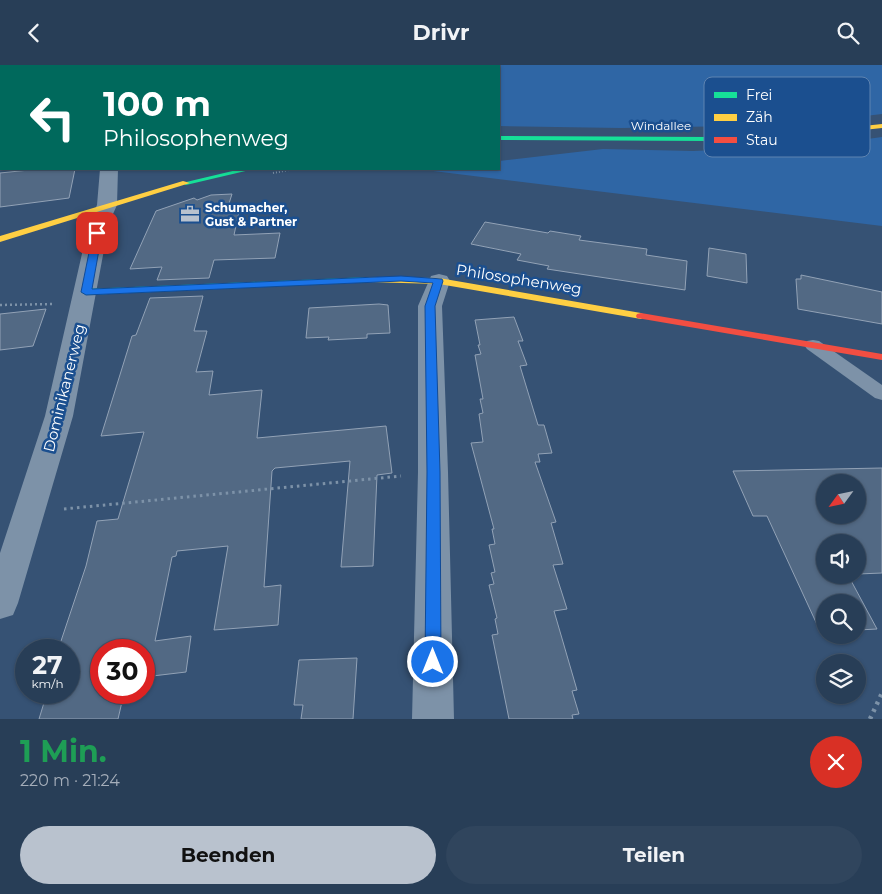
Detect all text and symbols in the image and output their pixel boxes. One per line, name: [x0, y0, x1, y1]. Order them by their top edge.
icon: back: [20, 19, 48, 47]
text: Drivr: [413, 19, 469, 46]
icon: search: [834, 19, 862, 47]
legend: [704, 77, 870, 157]
text: 100 m: [103, 82, 211, 125]
icon: left: [20, 85, 85, 150]
text: Frei: [746, 86, 772, 104]
text: Zäh: [746, 108, 773, 126]
street label: Windallee: [631, 118, 691, 133]
text: Philosophenweg: [103, 125, 289, 152]
text: Stau: [746, 131, 778, 149]
place label: Schumacher, Gust & Partner: [205, 200, 297, 229]
office icon: Schumacher, Gust & Partner: [179, 203, 201, 225]
pin: [76, 212, 118, 254]
icon: arrive: [83, 219, 111, 247]
street label: Philosophenweg: [455, 260, 583, 298]
street label: Dominikanerweg: [39, 322, 89, 454]
north arrow: [816, 474, 866, 524]
map controls: [816, 474, 866, 704]
button: sound: [816, 534, 866, 584]
button: search: [816, 594, 866, 644]
position arrow: [406, 635, 458, 687]
speed limit sign: 30: [90, 639, 155, 704]
text: 27: [32, 650, 63, 680]
button: layers: [816, 654, 866, 704]
text: km/h: [31, 676, 64, 691]
text: 1 Min.: [20, 733, 107, 770]
button: close: [810, 736, 862, 788]
text: 220 m · 21:24: [20, 771, 120, 790]
button: Beenden: [20, 826, 436, 884]
button: Teilen: [446, 826, 862, 884]

